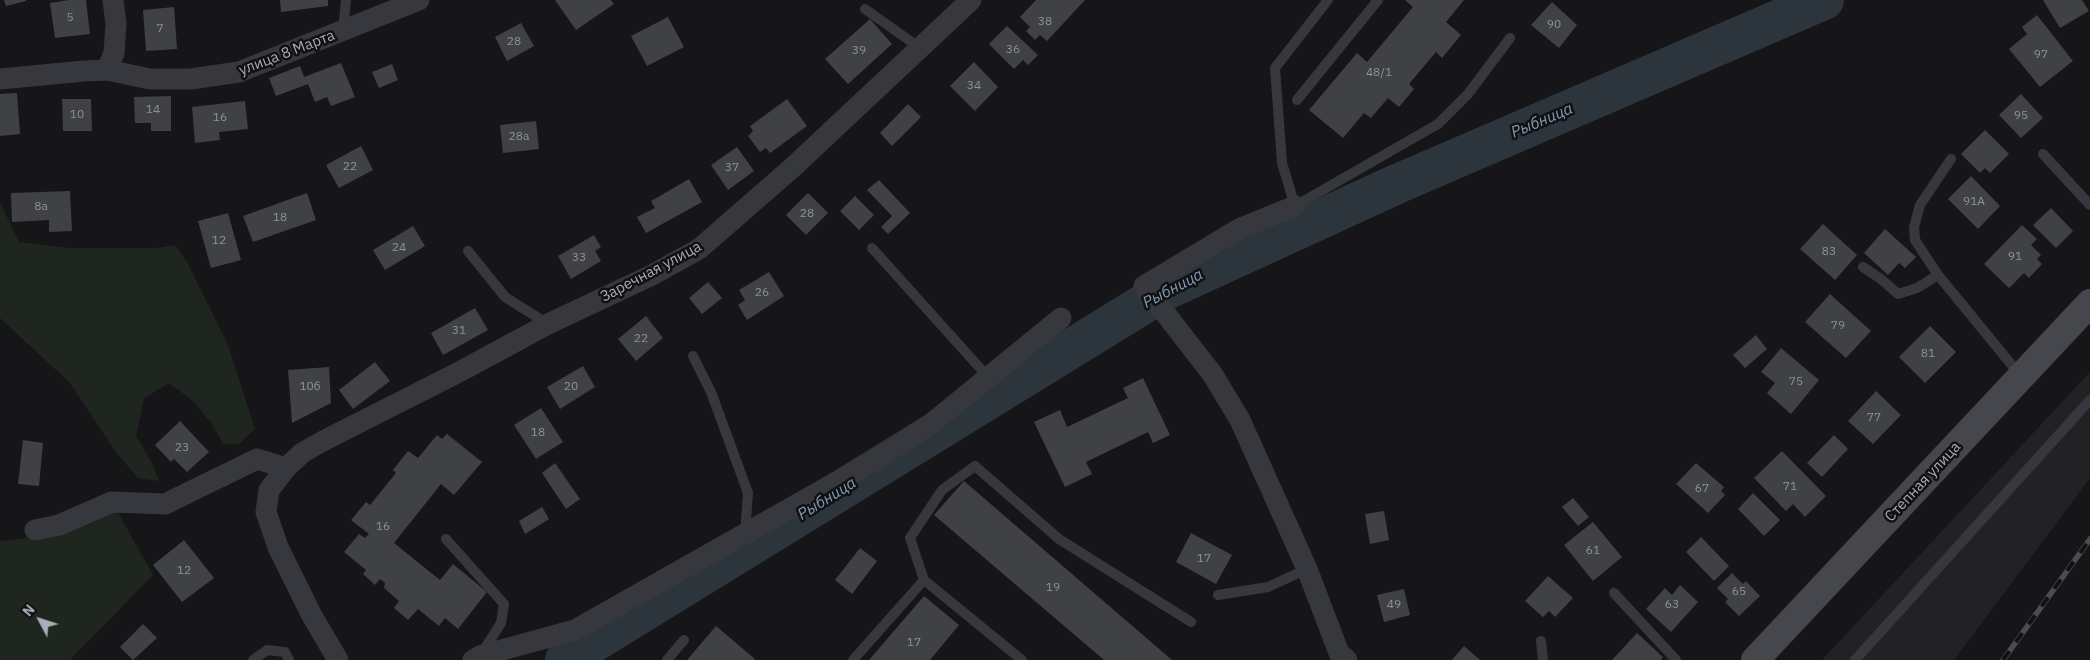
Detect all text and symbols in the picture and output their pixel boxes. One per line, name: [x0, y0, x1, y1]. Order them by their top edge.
house number: 5: [66, 11, 74, 25]
house number: 38: [1038, 15, 1052, 29]
house number: 90: [1547, 18, 1561, 32]
house number: 7: [156, 22, 164, 36]
street label: улица 8 Марта: [237, 26, 337, 80]
house number: 28: [507, 35, 521, 49]
house number: 36: [1006, 43, 1020, 57]
house number: 39: [852, 44, 866, 58]
house number: 97: [2034, 48, 2048, 62]
house number: 48/1: [1366, 66, 1392, 80]
house number: 34: [967, 79, 981, 93]
water label: Рыбница: [1508, 99, 1576, 143]
house number: 14: [146, 103, 160, 117]
house number: 10: [70, 108, 84, 122]
house number: 95: [2014, 109, 2028, 123]
house number: 16: [213, 111, 227, 125]
house number: 28а: [509, 130, 529, 144]
house number: 22: [343, 160, 357, 174]
house number: 37: [725, 161, 739, 175]
house number: 91А: [1963, 195, 1985, 209]
house number: 8а: [34, 200, 48, 214]
house number: 28: [800, 207, 814, 221]
house number: 18: [273, 211, 287, 225]
house number: 12: [212, 234, 226, 248]
street label: Заречная улица: [597, 238, 705, 306]
house number: 24: [392, 241, 406, 255]
house number: 83: [1822, 245, 1836, 259]
house number: 91: [2008, 250, 2022, 264]
house number: 33: [572, 251, 586, 265]
water label: Рыбница: [1140, 265, 1206, 313]
house number: 26: [755, 286, 769, 300]
house number: 79: [1831, 319, 1845, 333]
house number: 31: [452, 324, 466, 338]
house number: 22: [634, 332, 648, 346]
house number: 81: [1921, 347, 1935, 361]
house number: 75: [1789, 375, 1803, 389]
house number: 10б: [299, 380, 321, 394]
house number: 20: [564, 380, 578, 394]
house number: 77: [1867, 411, 1881, 425]
house number: 18: [531, 426, 545, 440]
street label: Степная улица: [1881, 438, 1965, 526]
house number: 23: [175, 441, 189, 455]
water label: Рыбница: [794, 474, 860, 524]
house number: 71: [1783, 480, 1797, 494]
house number: 67: [1695, 482, 1709, 496]
house number: 16: [376, 520, 390, 534]
house number: 61: [1586, 544, 1600, 558]
house number: 17: [1197, 552, 1211, 566]
house number: 12: [177, 564, 191, 578]
house number: 19: [1046, 581, 1060, 595]
house number: 65: [1732, 585, 1746, 599]
north arrow: [15, 595, 65, 645]
house number: 49: [1387, 598, 1401, 612]
house number: 63: [1665, 598, 1679, 612]
text: N: [18, 601, 39, 620]
house number: 17: [907, 636, 921, 650]

